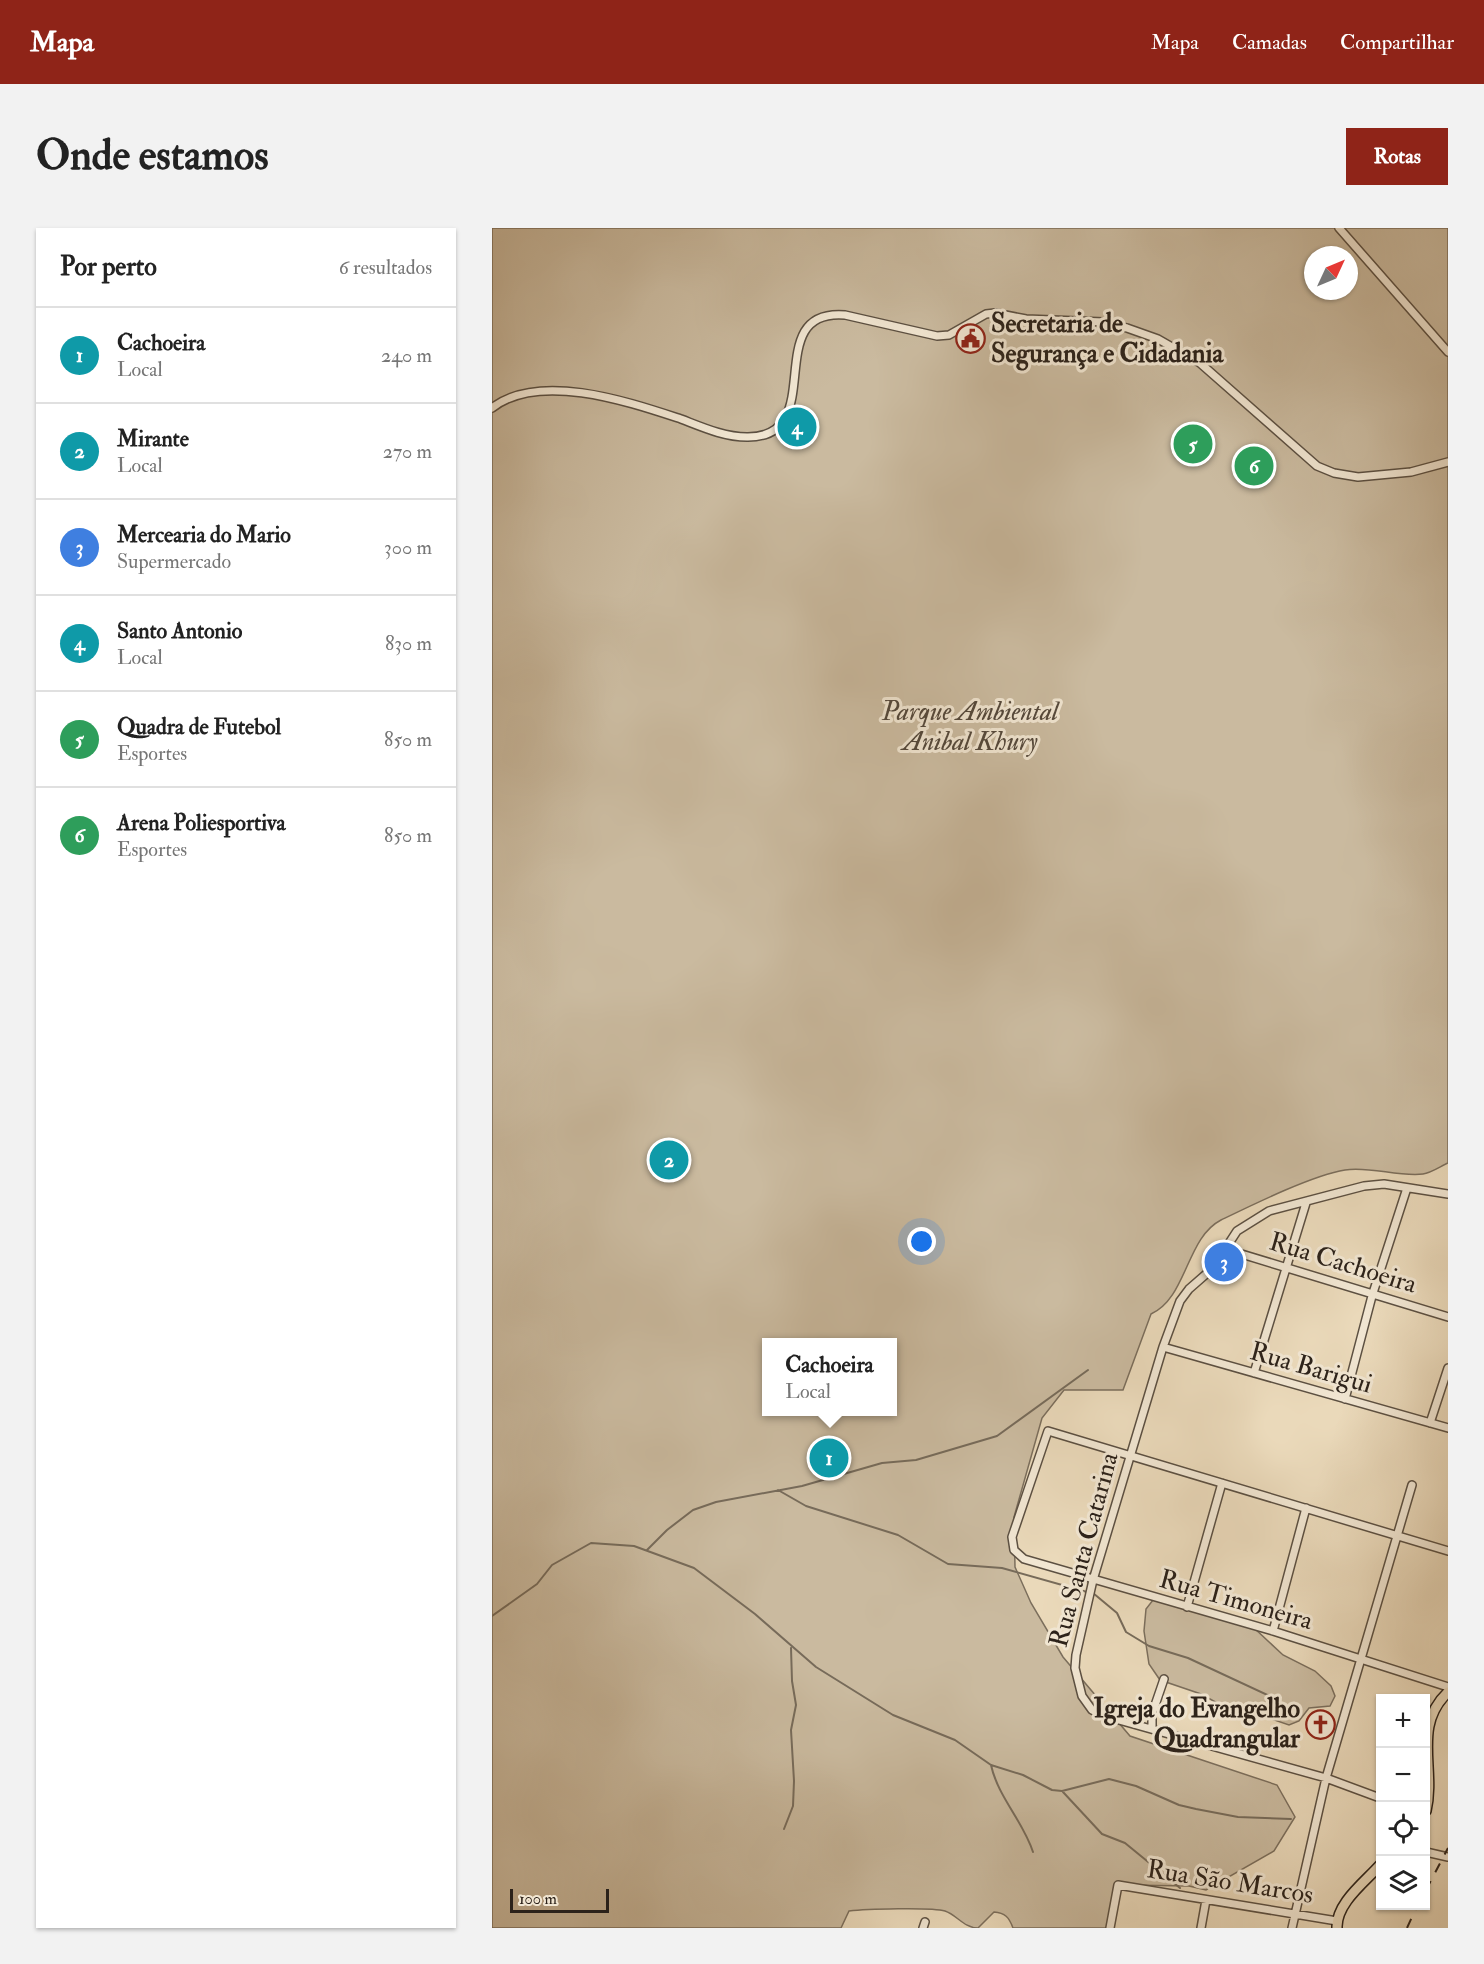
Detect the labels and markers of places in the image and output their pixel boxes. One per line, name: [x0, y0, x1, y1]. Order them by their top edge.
place label: Secretaria de Segurança e Cidadania: [991, 308, 1224, 371]
public building icon: Secretaria de Segurança e Cidadania: [954, 323, 986, 355]
pin: 4: [778, 404, 816, 450]
pin: 5: [1174, 422, 1212, 466]
pin: 6: [1234, 444, 1274, 488]
pin: 2: [650, 1138, 688, 1182]
pin: 3: [1204, 1240, 1244, 1284]
pin: 1: [810, 1436, 848, 1480]
place label: Igreja do Evangelho Quadrangular: [1093, 1693, 1300, 1756]
church icon: Igreja do Evangelho Quadrangular: [1305, 1708, 1337, 1740]

